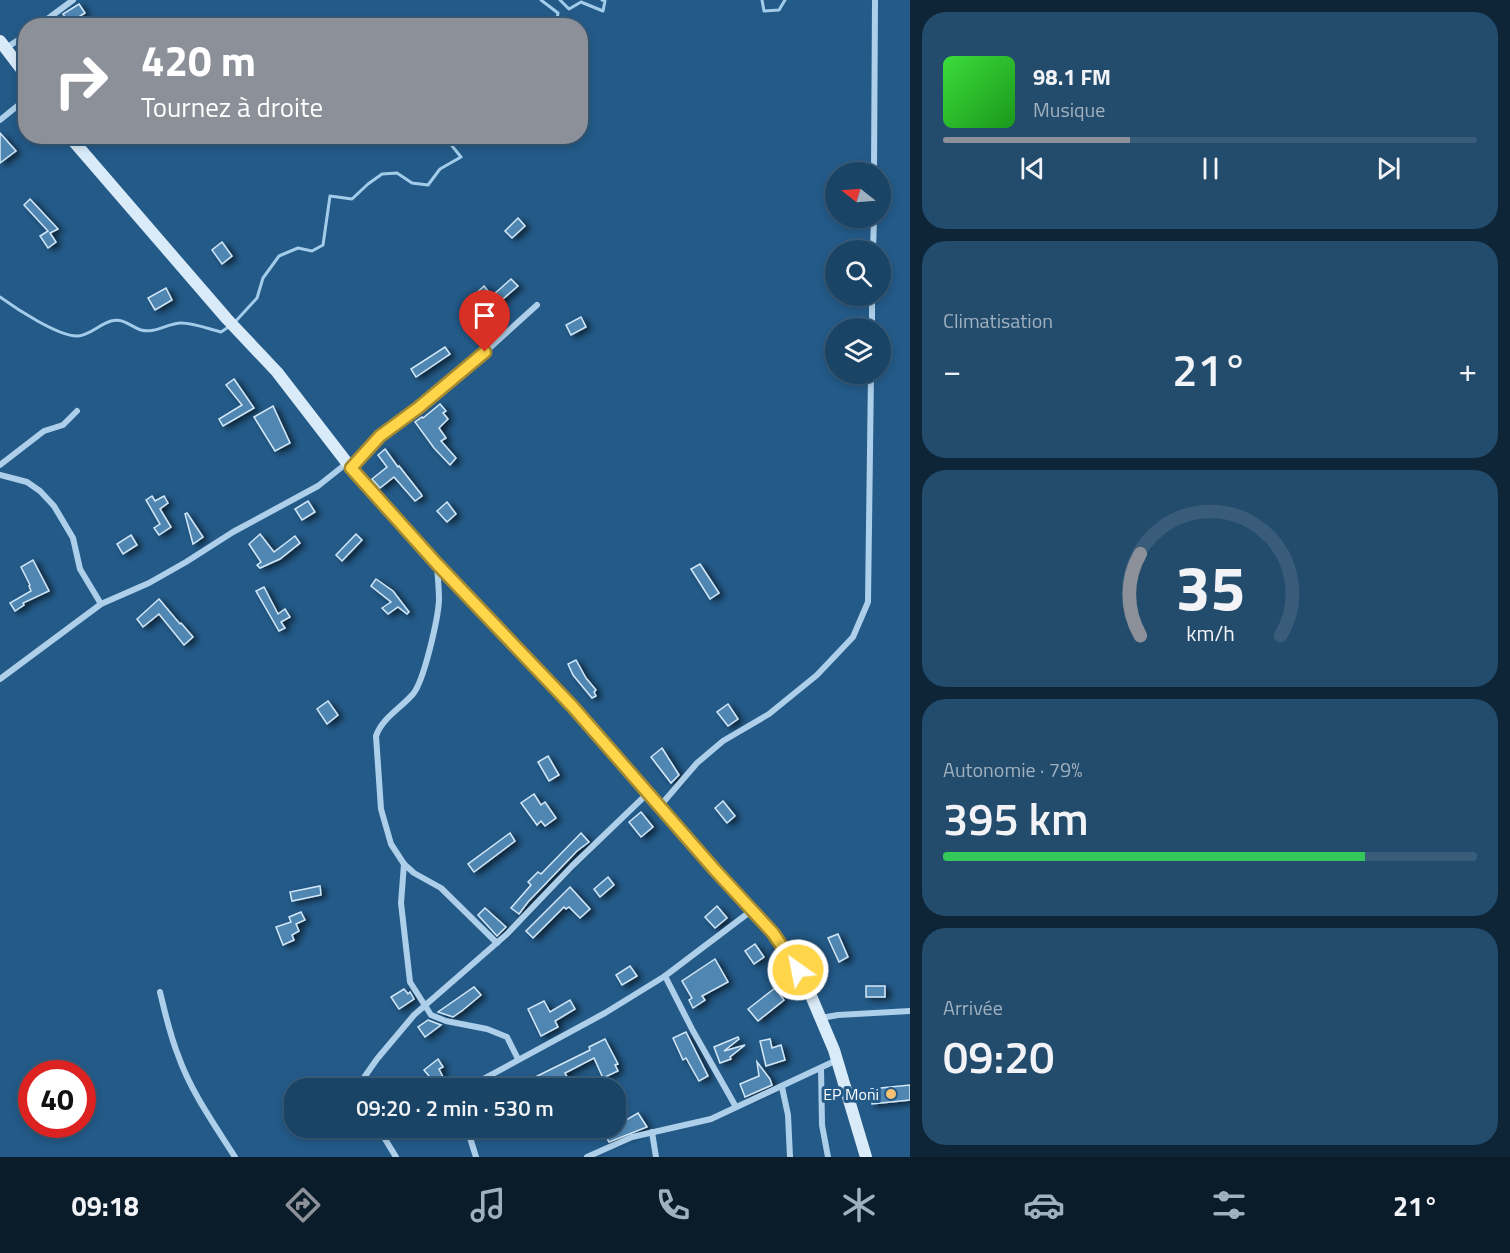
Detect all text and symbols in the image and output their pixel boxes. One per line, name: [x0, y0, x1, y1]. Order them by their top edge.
text: 420 m: [141, 28, 256, 92]
icon: right: [42, 42, 120, 120]
text: 98.1 FM: [1033, 60, 1111, 94]
text: Tournez à droite: [141, 86, 323, 127]
text: Musique: [1033, 94, 1105, 125]
icon: previous: [1016, 152, 1049, 185]
icon: pause: [1194, 152, 1227, 185]
icon: next: [1372, 152, 1405, 185]
north arrow: [825, 162, 891, 228]
map controls: [825, 162, 891, 384]
button: search: [825, 240, 891, 306]
pin: [459, 290, 510, 352]
icon: arrive: [468, 299, 501, 332]
text: Climatisation: [943, 305, 1053, 336]
button: layers: [825, 318, 891, 384]
text: 21°: [1172, 335, 1248, 403]
text: −: [943, 345, 961, 395]
text: +: [1459, 345, 1477, 395]
text: 35: [1175, 539, 1245, 634]
text: km/h: [1186, 617, 1234, 649]
text: Autonomie · 79%: [943, 754, 1082, 785]
text: 395 km: [943, 784, 1089, 852]
position arrow: [766, 938, 830, 1002]
text: Arrivée: [943, 992, 1003, 1023]
text: 09:20: [943, 1022, 1055, 1090]
speed limit sign: 40: [18, 1060, 96, 1138]
place label: EP Moni: [823, 1082, 879, 1106]
marker: EP Moni: [884, 1087, 898, 1101]
text: 09:20 · 2 min · 530 m: [356, 1091, 554, 1125]
icon: directions: [282, 1184, 324, 1226]
icon: music: [467, 1184, 509, 1226]
icon: phone: [652, 1184, 694, 1226]
icon: climate: [838, 1184, 880, 1226]
icon: car: [1023, 1184, 1065, 1226]
icon: filters: [1208, 1184, 1250, 1226]
text: 09:18: [72, 1185, 139, 1226]
text: 21°: [1393, 1185, 1438, 1226]

